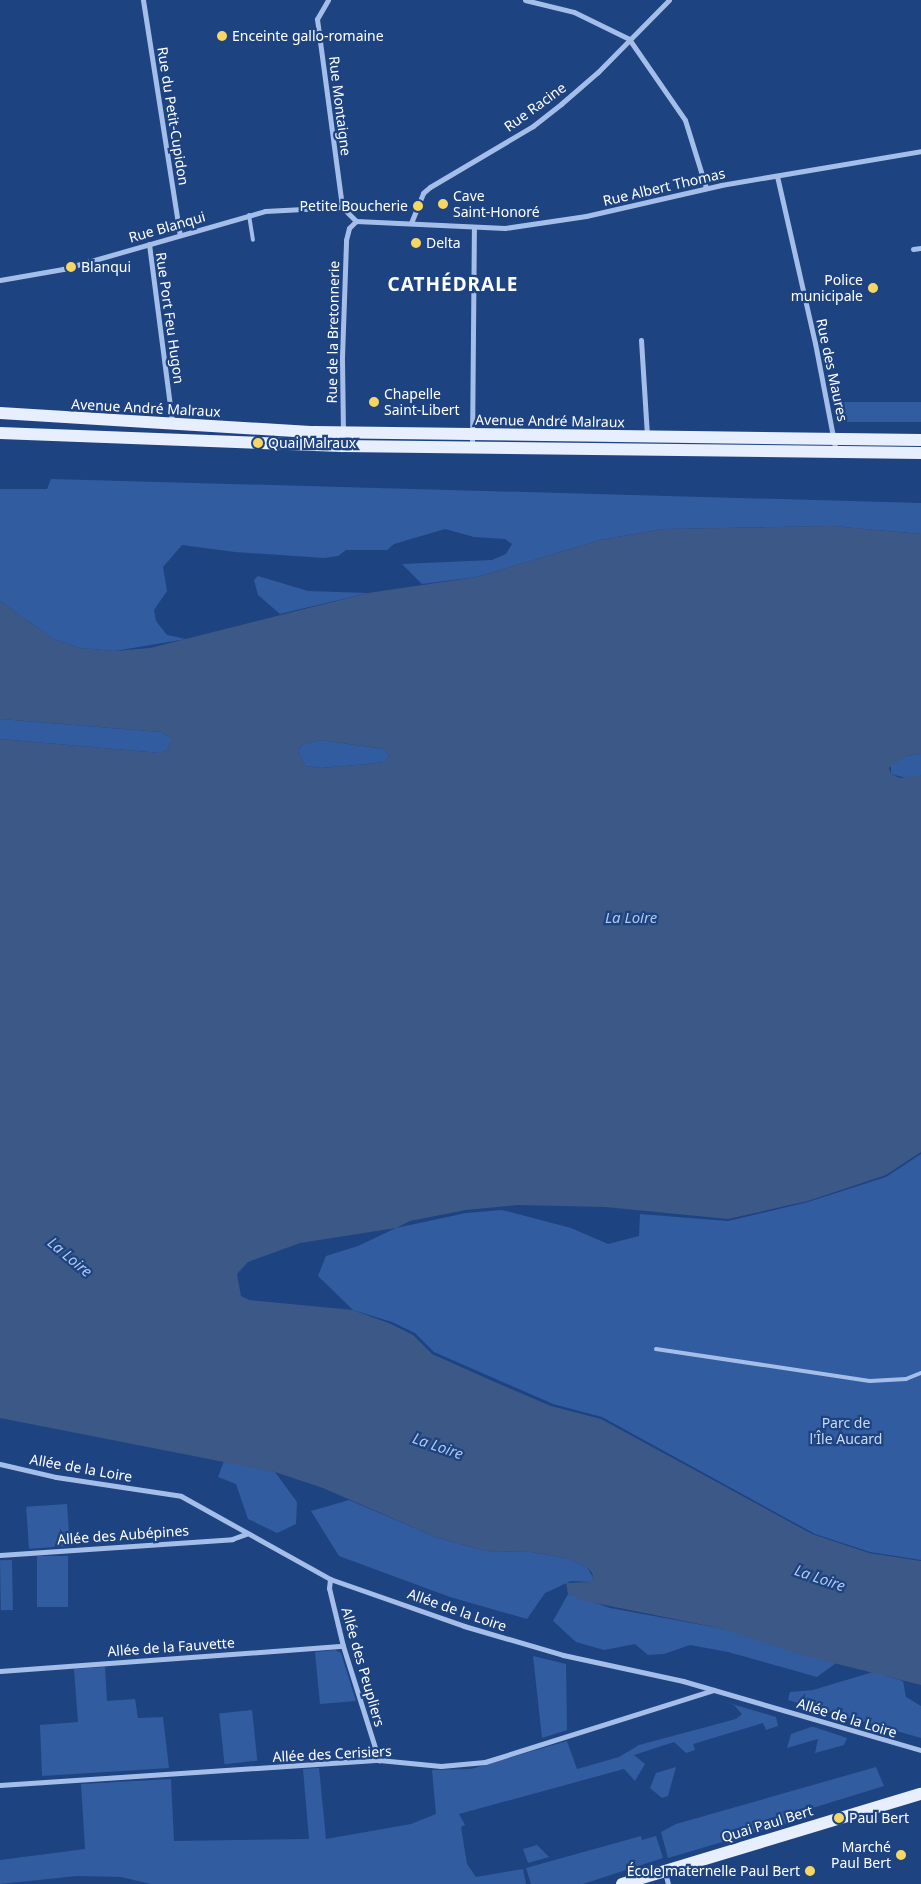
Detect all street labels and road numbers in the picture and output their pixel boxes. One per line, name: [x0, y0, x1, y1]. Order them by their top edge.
street label: Rue du Petit-Cupidon: [154, 46, 192, 186]
street label: Rue Montaigne: [326, 55, 354, 157]
street label: Rue Racine: [501, 79, 569, 135]
street label: Rue Albert Thomas: [601, 165, 727, 209]
street label: Rue Blanqui: [127, 208, 207, 246]
street label: Rue Port Feu Hugon: [152, 251, 188, 385]
street label: Rue de la Bretonnerie: [323, 261, 343, 403]
street label: Rue des Maures: [813, 317, 851, 423]
street label: Avenue André Malraux: [71, 396, 221, 420]
street label: Avenue André Malraux: [475, 411, 625, 431]
street label: Allée de la Loire: [28, 1451, 134, 1485]
street label: Allée des Aubépines: [57, 1522, 189, 1548]
street label: Allée de la Loire: [405, 1585, 509, 1635]
street label: Allée des Peupliers: [338, 1605, 388, 1729]
street label: Allée de la Fauvette: [107, 1634, 235, 1660]
street label: Allée de la Loire: [795, 1695, 899, 1741]
street label: Allée des Cerisiers: [272, 1742, 392, 1766]
street label: Quai Paul Bert: [719, 1802, 815, 1846]

